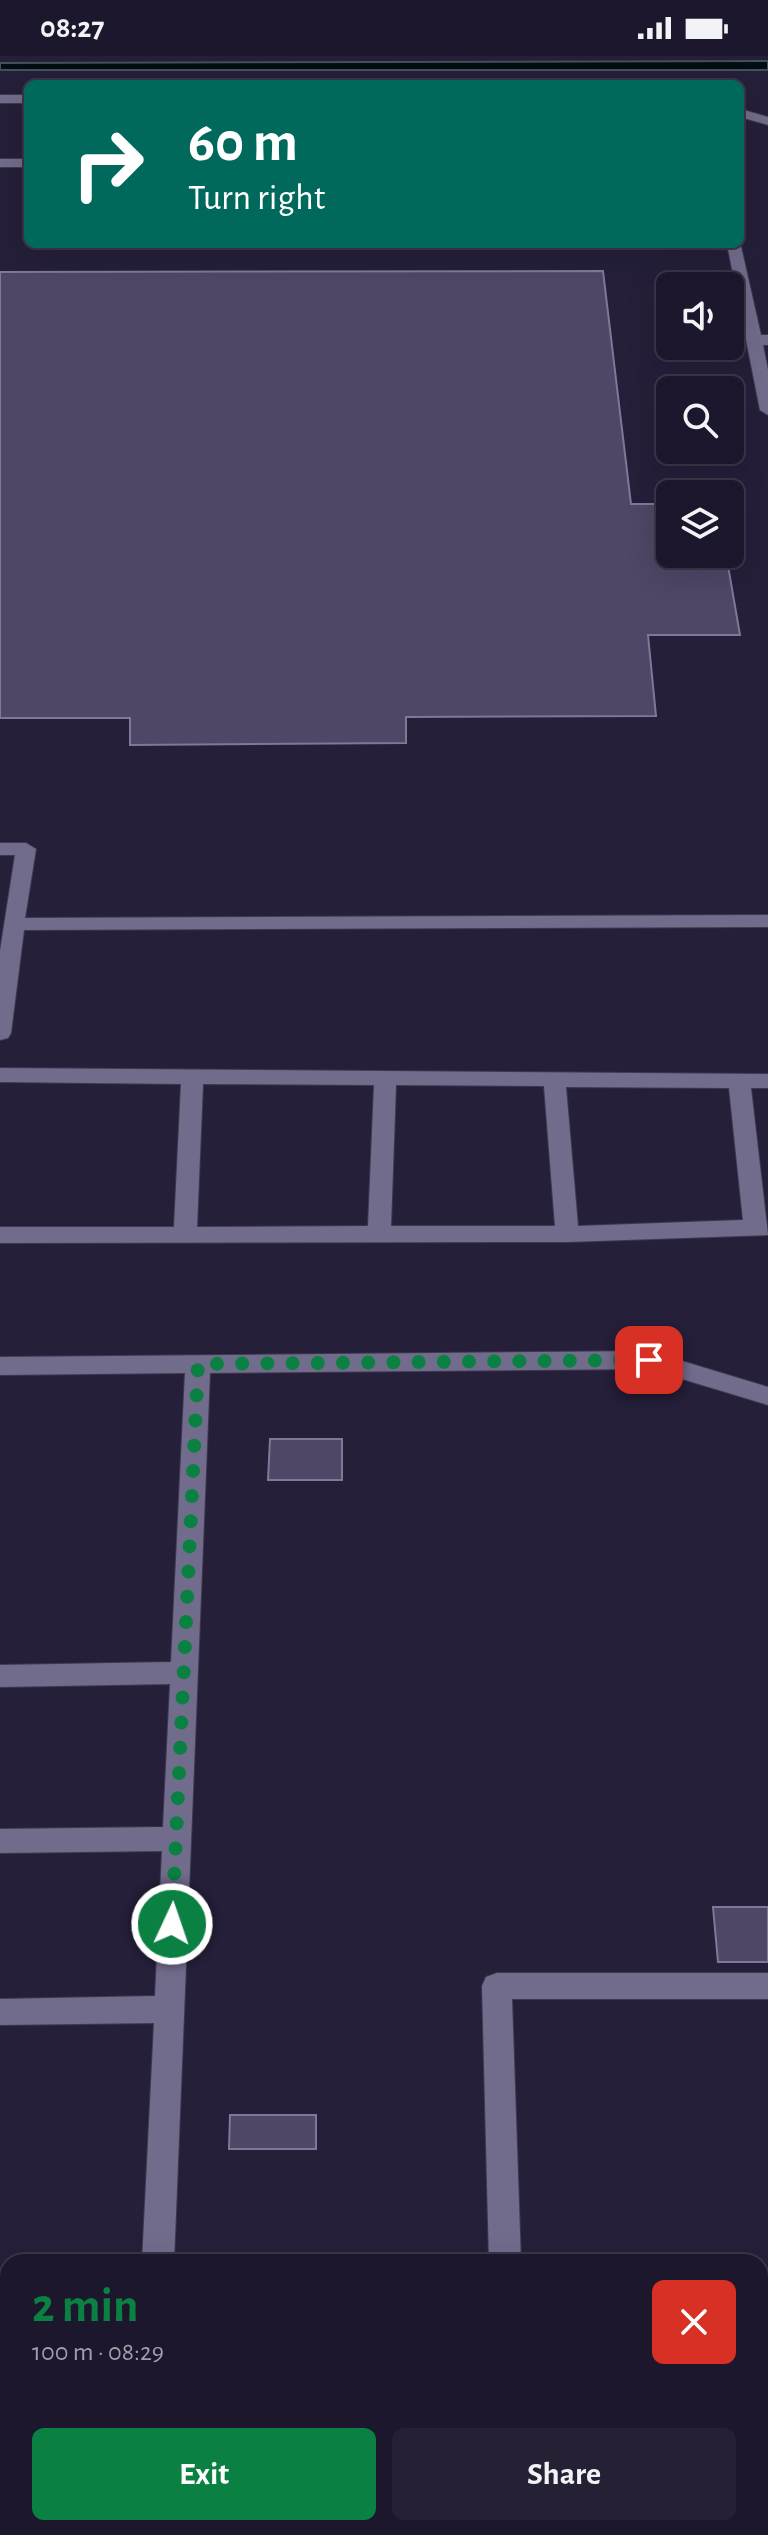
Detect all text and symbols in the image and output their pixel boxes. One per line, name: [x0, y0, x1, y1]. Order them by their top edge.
text: 08:27: [40, 13, 104, 43]
icon: right: [56, 112, 160, 216]
text: 60 m: [188, 115, 298, 171]
text: Turn right: [188, 180, 325, 216]
map controls: [656, 272, 744, 568]
button: sound: [656, 272, 744, 360]
button: search: [656, 376, 744, 464]
button: layers: [656, 480, 744, 568]
pin: [615, 1326, 683, 1394]
icon: arrive: [627, 1338, 671, 1382]
position arrow: [130, 1882, 214, 1966]
button: close: [652, 2280, 736, 2364]
text: 2 min: [32, 2283, 139, 2331]
text: 100 m · 08:29: [32, 2339, 164, 2365]
button: Exit: [32, 2428, 376, 2520]
button: Share: [392, 2428, 736, 2520]

